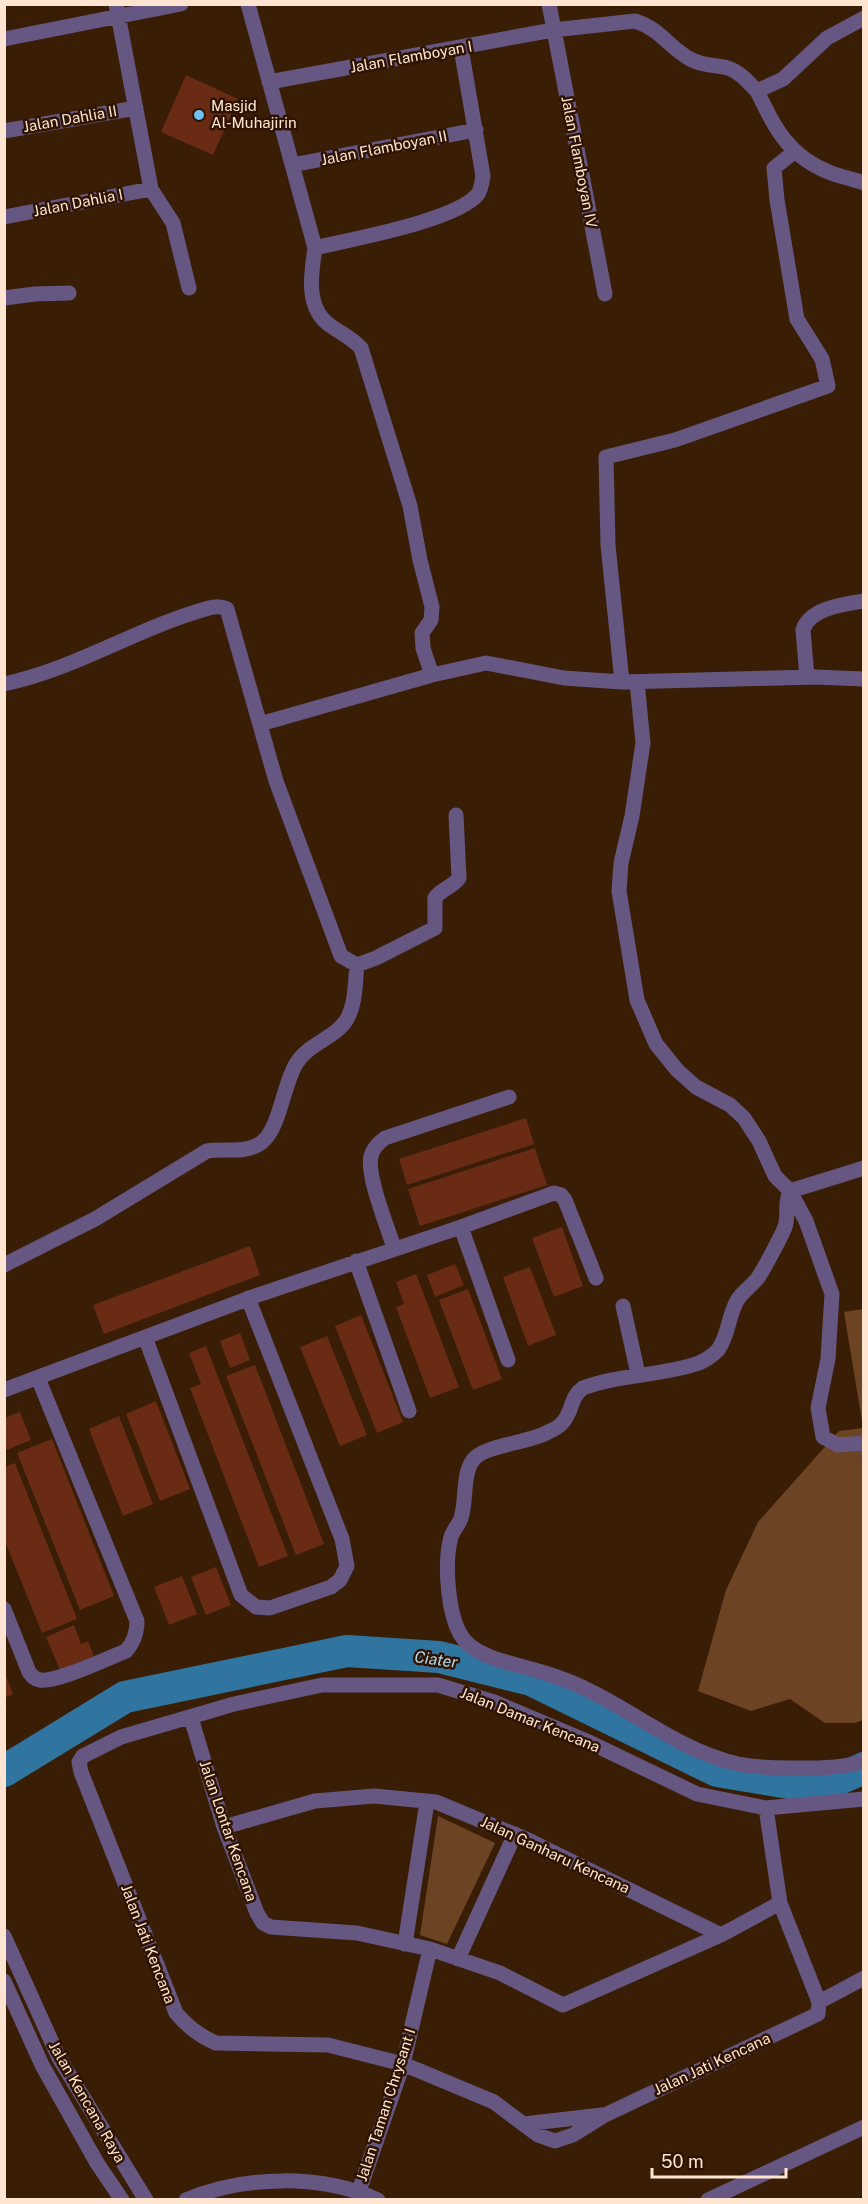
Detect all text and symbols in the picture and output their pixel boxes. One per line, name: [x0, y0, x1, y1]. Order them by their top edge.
street label: Jalan Flamboyan I: [348, 37, 473, 76]
street label: Jalan Flamboyan IV: [558, 95, 601, 229]
place label: Masjid Al-Muhajirin: [211, 97, 297, 131]
street label: Jalan Dahlia II: [22, 102, 118, 135]
marker: Masjid Al-Muhajirin: [192, 108, 206, 122]
street label: Jalan Flamboyan II: [319, 127, 448, 168]
street label: Jalan Dahlia I: [32, 185, 124, 220]
water label: Ciater: [413, 1647, 460, 1672]
street label: Jalan Damar Kencana: [458, 1684, 602, 1755]
street label: Jalan Lontar Kencana: [196, 1758, 261, 1904]
street label: Jalan Ganharu Kencana: [478, 1813, 632, 1897]
street label: Jalan Jati Kencana: [118, 1882, 179, 2006]
street label: Jalan Taman Chrysant I: [353, 2026, 418, 2184]
street label: Jalan Jati Kencana: [651, 2029, 773, 2098]
street label: Jalan Kencana Raya: [46, 2038, 129, 2165]
scale bar: [652, 2141, 786, 2179]
text: 50 m: [661, 2151, 704, 2172]

